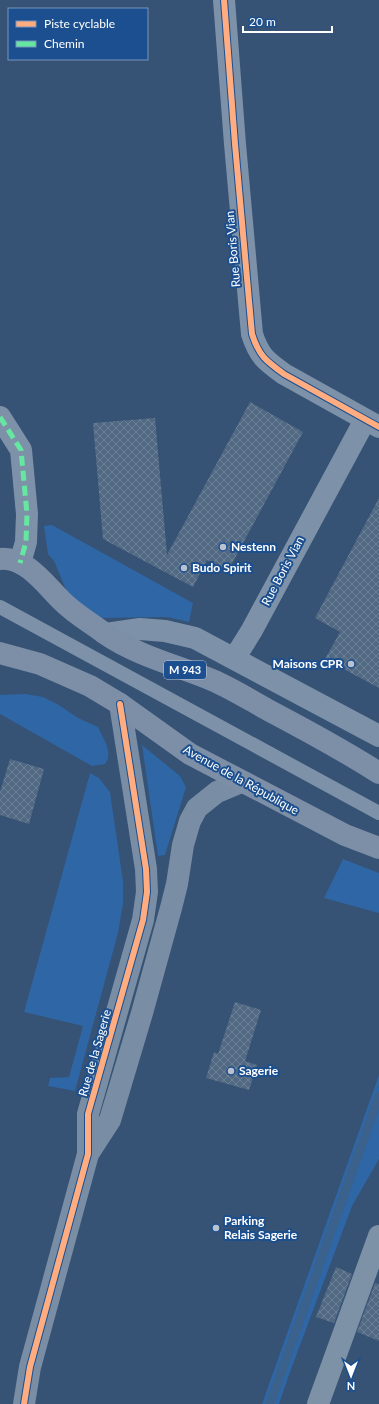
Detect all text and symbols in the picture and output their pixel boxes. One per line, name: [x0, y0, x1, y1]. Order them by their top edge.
legend: [8, 8, 148, 60]
scale bar: [243, 8, 332, 34]
text: 20 m: [249, 14, 276, 29]
text: Piste cyclable: [44, 16, 115, 31]
text: Chemin: [44, 36, 85, 51]
street label: Rue Boris Vian: [222, 210, 243, 288]
street label: Rue Boris Vian: [258, 533, 307, 608]
place label: Nestenn: [231, 539, 276, 554]
marker: Nestenn: [218, 542, 228, 552]
place label: Budo Spirit: [192, 560, 252, 575]
marker: Budo Spirit: [179, 563, 189, 573]
place label: Maisons CPR: [272, 656, 343, 671]
marker: Maisons CPR: [346, 659, 356, 669]
road number: M 943: [164, 661, 206, 679]
street label: Avenue de la République: [181, 742, 302, 818]
street label: Rue de la Sagerie: [75, 1008, 114, 1098]
place label: Sagerie: [239, 1063, 279, 1078]
marker: Sagerie: [226, 1066, 236, 1076]
place label: Parking Relais Sagerie: [224, 1213, 298, 1242]
marker: Parking Relais Sagerie: [211, 1223, 221, 1233]
north arrow: [331, 1356, 371, 1396]
text: N: [347, 1380, 355, 1393]

